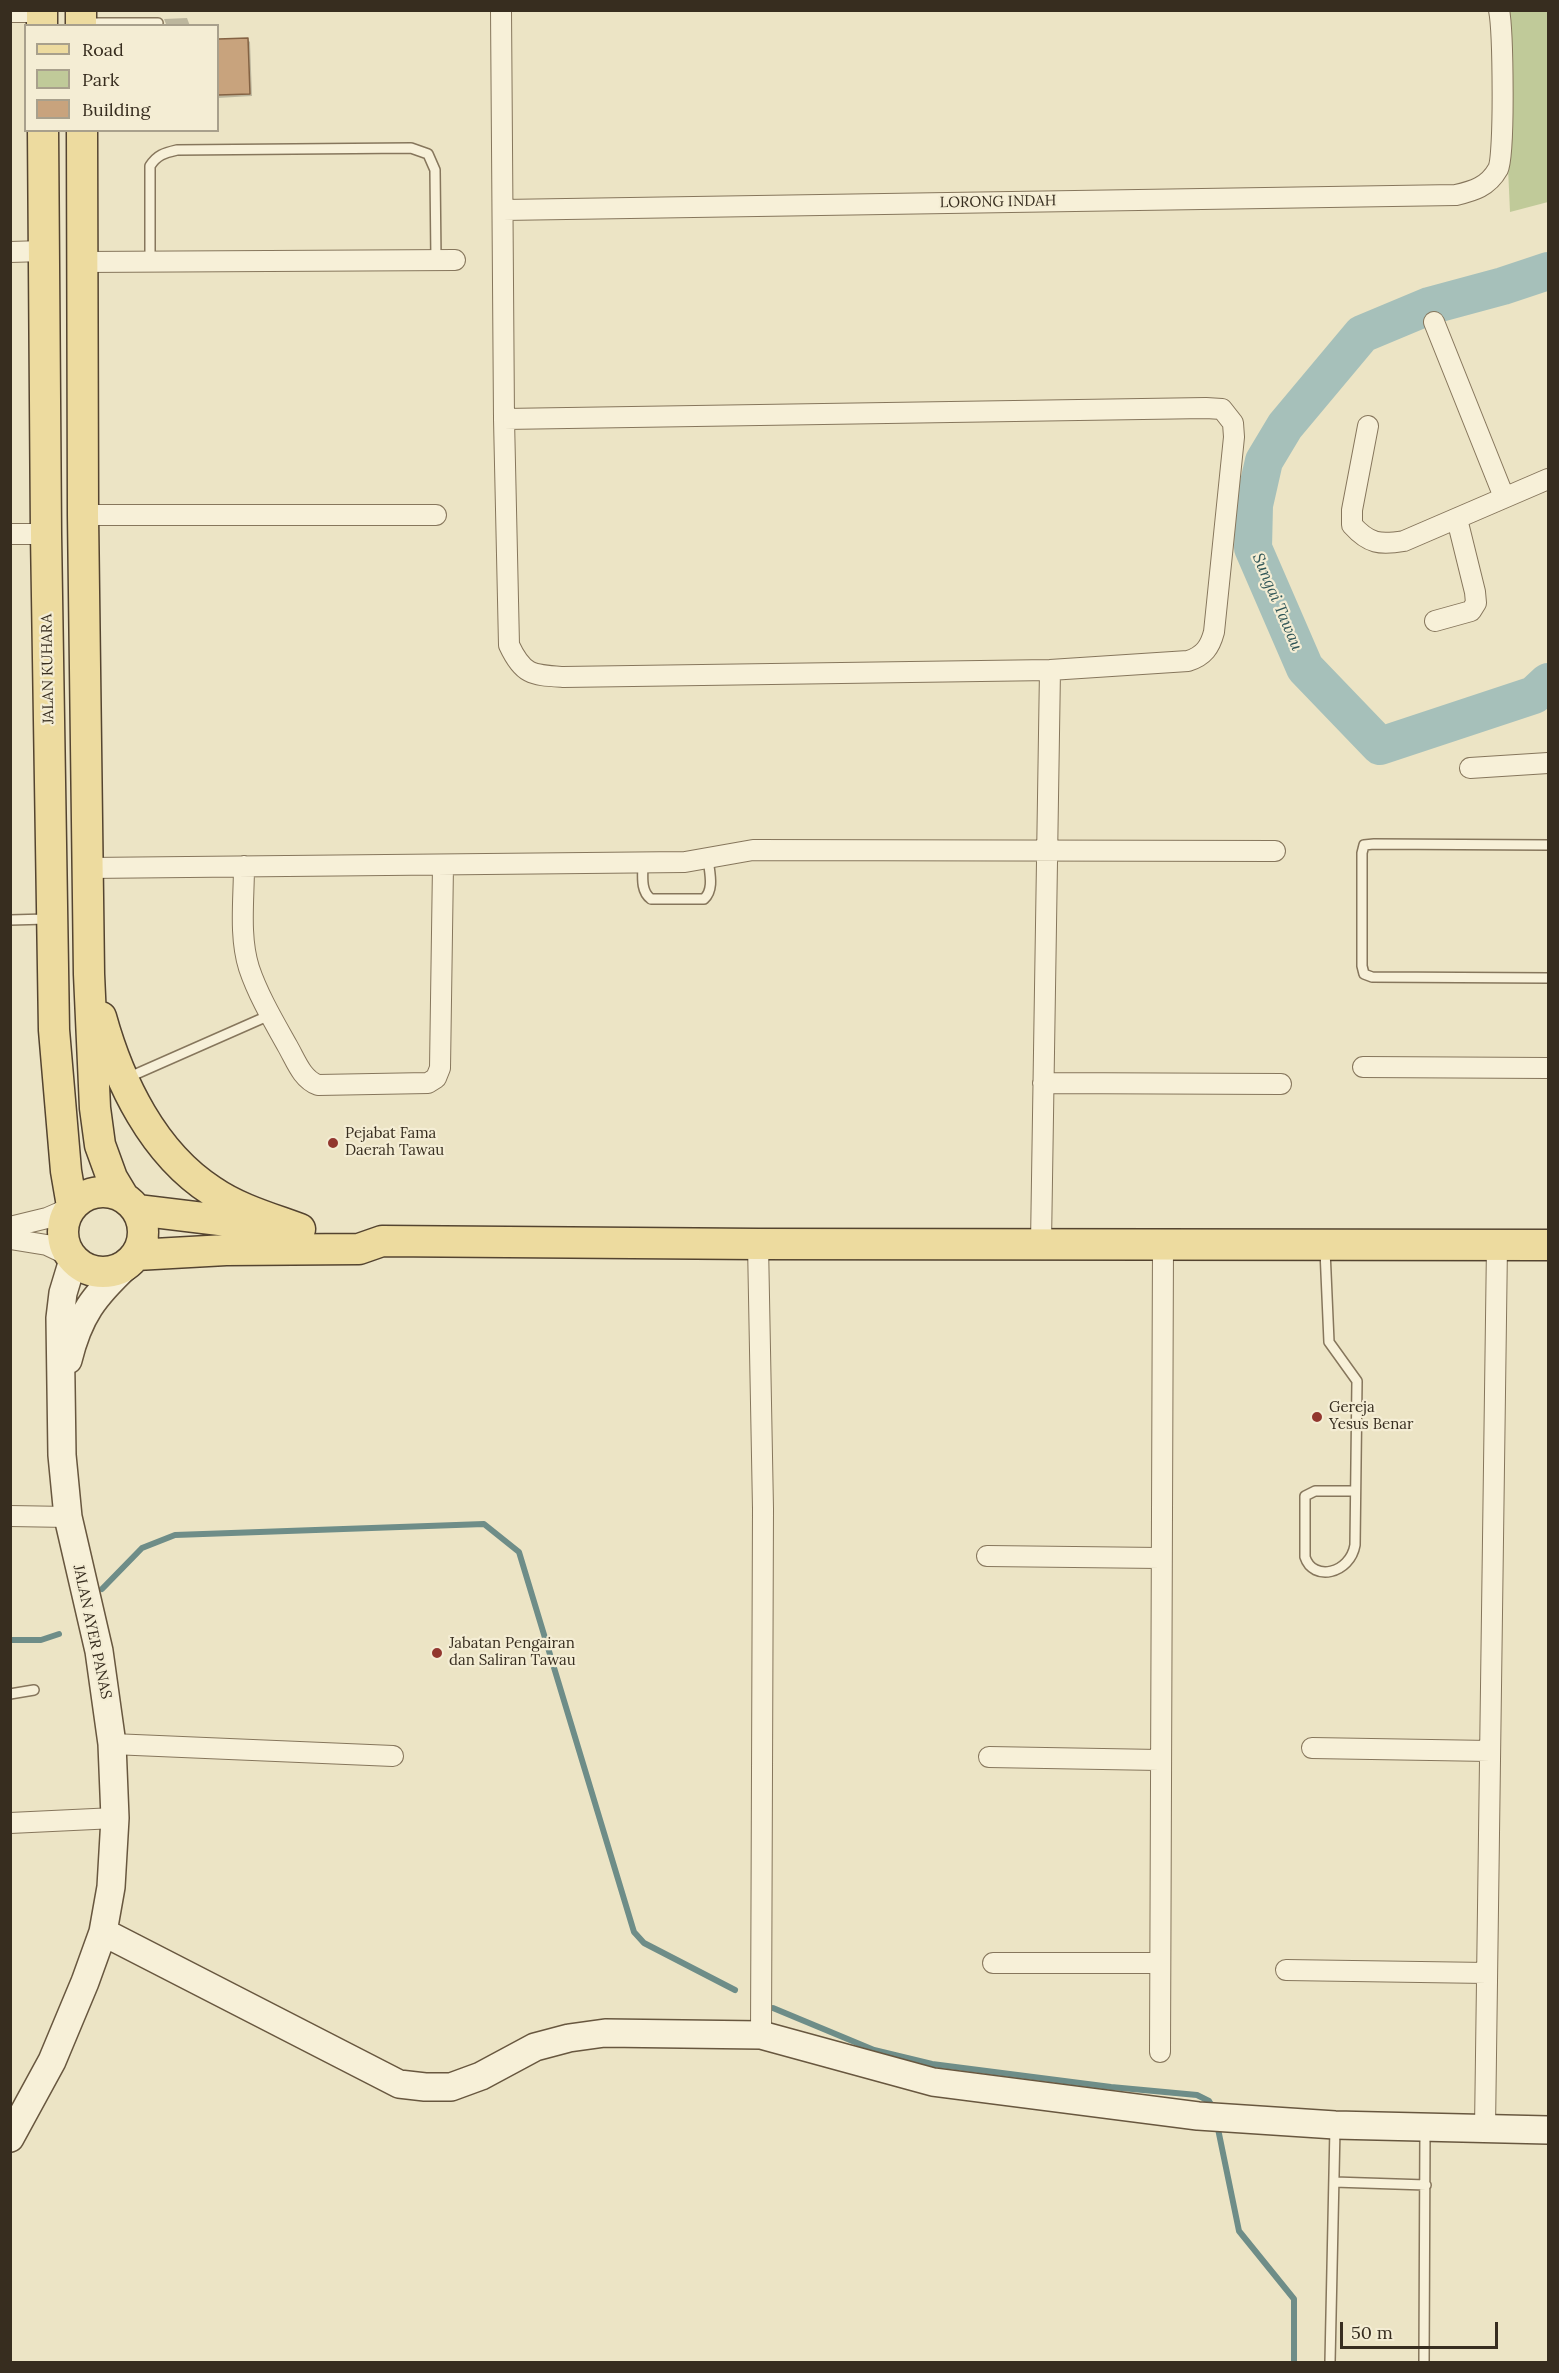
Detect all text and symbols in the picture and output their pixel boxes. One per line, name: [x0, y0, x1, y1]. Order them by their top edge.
legend: [24, 24, 219, 132]
text: Road: [82, 38, 124, 61]
text: Park: [82, 68, 119, 91]
text: Building: [82, 98, 150, 121]
street label: LORONG INDAH: [940, 192, 1056, 212]
water label: Sungai Tawau: [1248, 550, 1306, 654]
street label: JALAN KUHARA: [38, 614, 58, 724]
place label: Pejabat Fama Daerah Tawau: [345, 1125, 444, 1160]
marker: Pejabat Fama Daerah Tawau: [326, 1136, 340, 1150]
place label: Gereja Yesus Benar: [1329, 1399, 1413, 1434]
marker: Gereja Yesus Benar: [1310, 1410, 1324, 1424]
street label: JALAN AYER PANAS: [69, 1563, 115, 1701]
place label: Jabatan Pengairan dan Saliran Tawau: [449, 1635, 576, 1670]
marker: Jabatan Pengairan dan Saliran Tawau: [430, 1646, 444, 1660]
scale bar: [1343, 2310, 1500, 2348]
text: 50 m: [1351, 2321, 1393, 2344]

